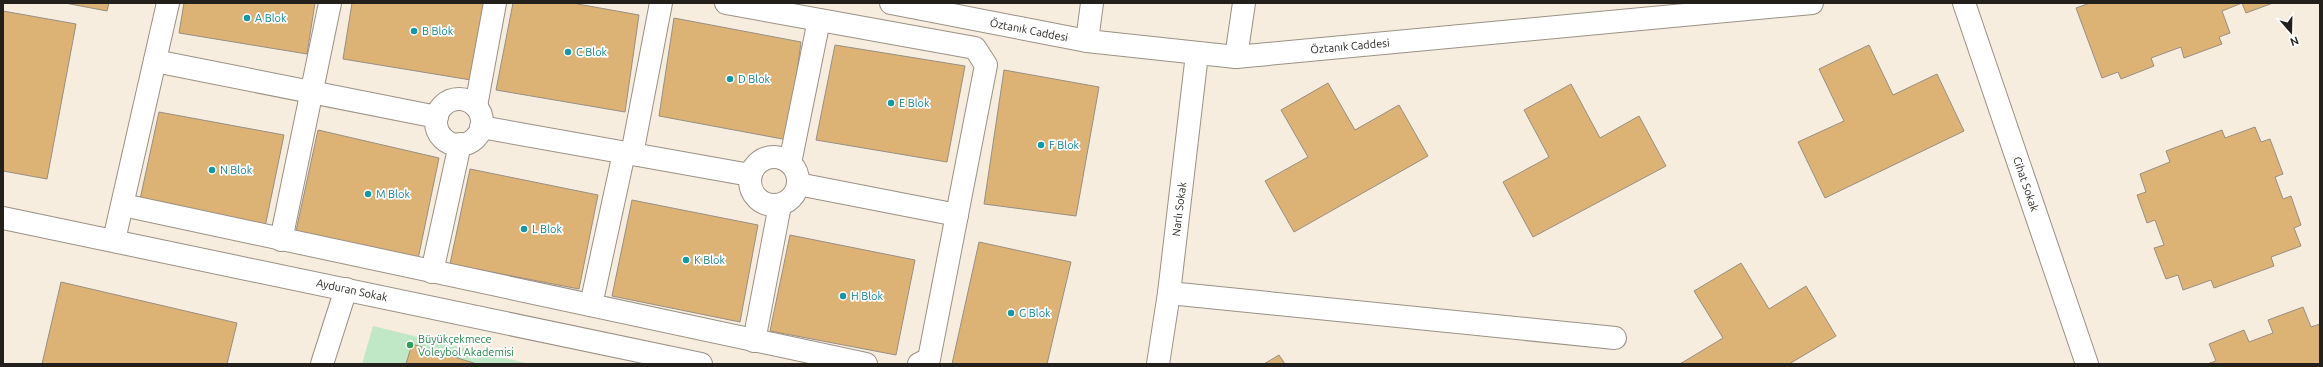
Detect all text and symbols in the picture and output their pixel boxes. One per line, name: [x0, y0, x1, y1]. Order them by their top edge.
place label: A Blok: [255, 12, 287, 24]
north arrow: [2271, 12, 2311, 52]
marker: A Blok: [242, 13, 252, 23]
street label: Öztanık Caddesi: [989, 17, 1069, 43]
place label: B Blok: [422, 25, 454, 37]
marker: B Blok: [409, 26, 419, 36]
text: N: [2289, 34, 2300, 48]
street label: Öztanık Caddesi: [1310, 37, 1390, 55]
place label: C Blok: [576, 46, 608, 58]
marker: C Blok: [563, 47, 573, 57]
place label: D Blok: [738, 73, 771, 85]
marker: D Blok: [725, 74, 735, 84]
place label: E Blok: [899, 97, 930, 109]
marker: E Blok: [886, 98, 896, 108]
place label: F Blok: [1049, 139, 1080, 151]
marker: F Blok: [1036, 140, 1046, 150]
street label: Cihat Sokak: [2011, 155, 2041, 213]
place label: N Blok: [220, 164, 253, 176]
marker: N Blok: [207, 165, 217, 175]
street label: Narlı Sokak: [1170, 181, 1188, 237]
place label: M Blok: [376, 188, 410, 200]
marker: M Blok: [363, 189, 373, 199]
place label: L Blok: [532, 223, 562, 235]
marker: L Blok: [519, 224, 529, 234]
place label: K Blok: [694, 254, 726, 266]
marker: K Blok: [681, 255, 691, 265]
street label: Ayduran Sokak: [315, 277, 389, 304]
place label: H Blok: [851, 290, 883, 302]
marker: H Blok: [838, 291, 848, 301]
place label: G Blok: [1019, 307, 1051, 319]
marker: G Blok: [1006, 308, 1016, 318]
place label: Büyükçekmece Voleybol Akademisi: [418, 333, 514, 358]
marker: Büyükçekmece Voleybol Akademisi: [405, 340, 415, 350]

